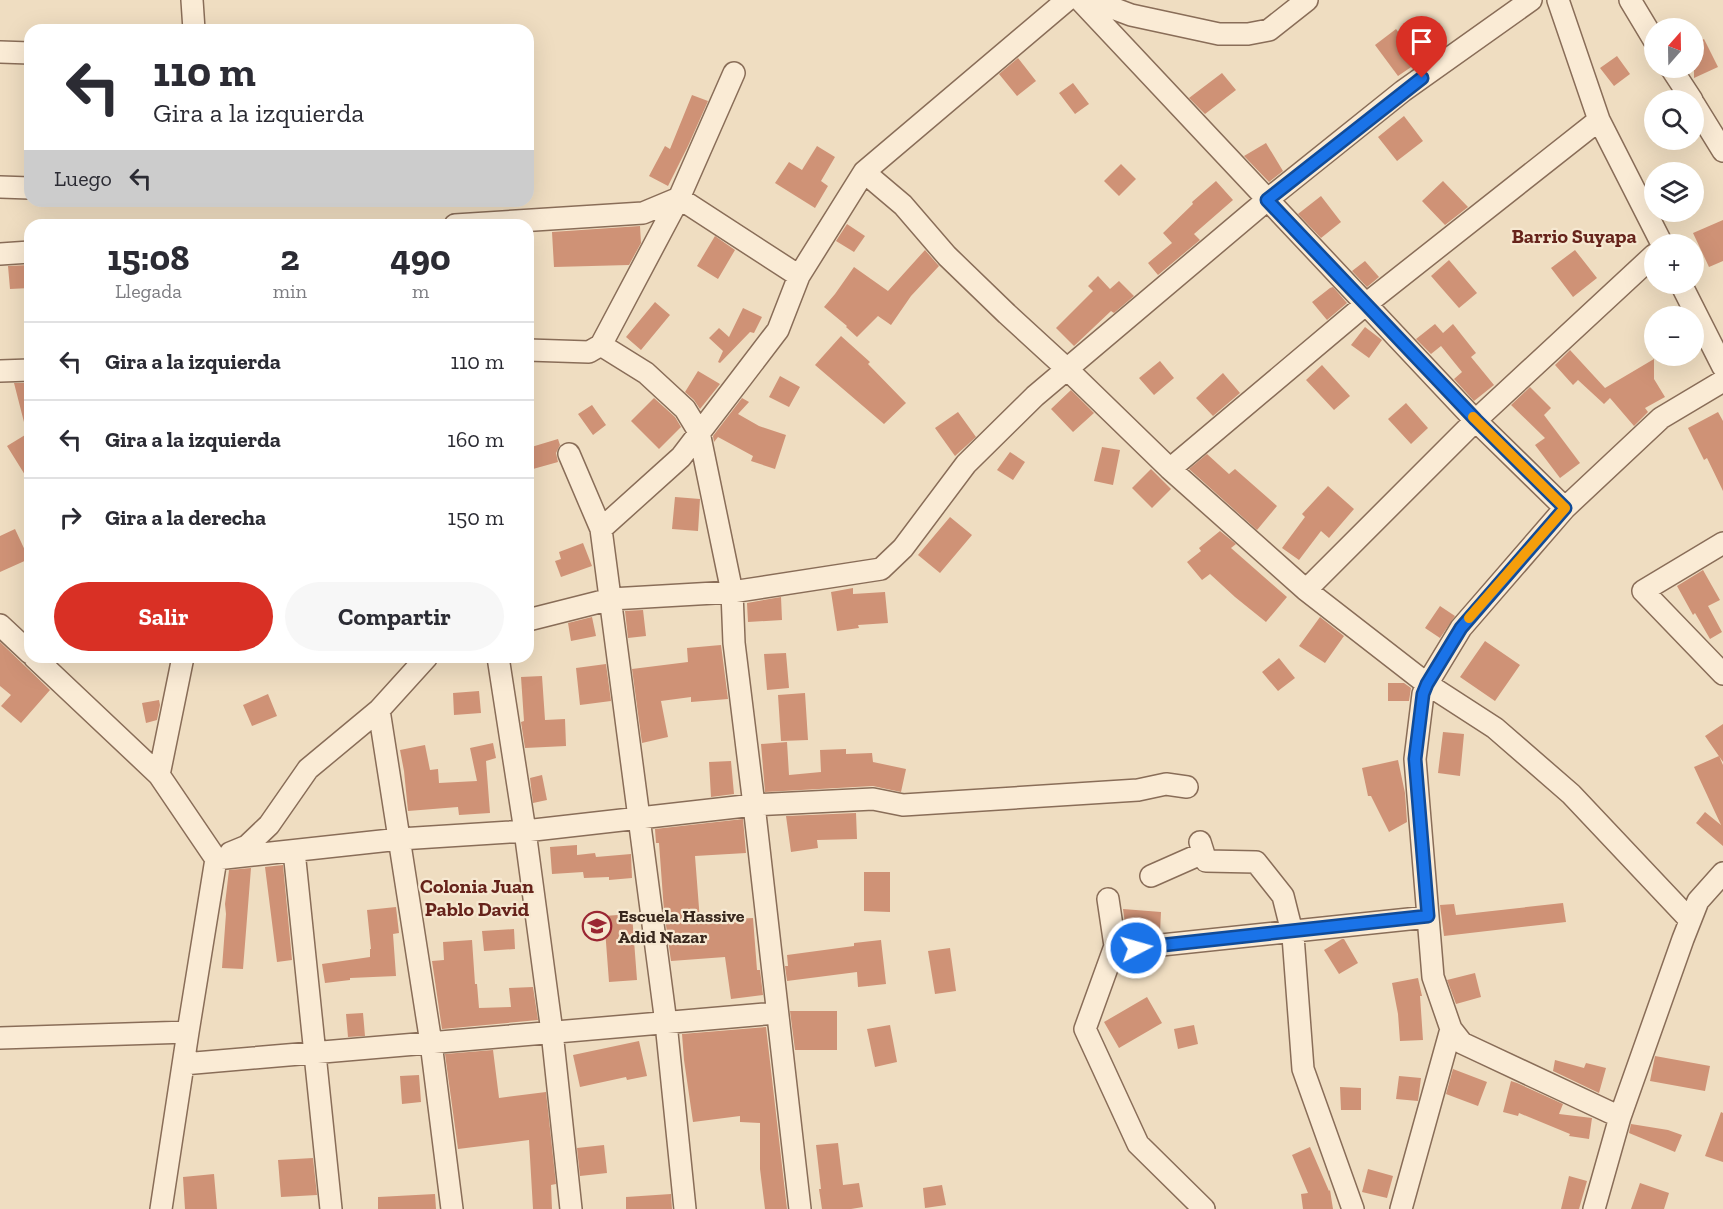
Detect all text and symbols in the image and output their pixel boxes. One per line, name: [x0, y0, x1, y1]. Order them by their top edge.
pin: [1396, 16, 1447, 78]
north arrow: [1644, 18, 1704, 78]
map controls: [1644, 18, 1704, 366]
icon: arrive: [1405, 25, 1438, 58]
text: 110 m: [153, 46, 256, 97]
icon: left: [54, 48, 132, 126]
button: search: [1644, 90, 1704, 150]
text: Gira a la izquierda: [153, 97, 364, 129]
icon: left: [124, 162, 157, 195]
button: layers: [1644, 162, 1704, 222]
text: Luego: [54, 165, 112, 192]
district label: Barrio Suyapa: [1511, 224, 1637, 248]
button: +: [1644, 234, 1704, 294]
text: 15:08: [107, 236, 190, 279]
text: 2: [280, 236, 300, 279]
text: 490: [390, 236, 451, 279]
text: Llegada: [115, 279, 182, 303]
text: min: [273, 279, 307, 303]
text: m: [412, 279, 429, 303]
button: −: [1644, 306, 1704, 366]
icon: left: [54, 345, 87, 378]
text: Gira a la izquierda: [105, 348, 281, 375]
text: 110 m: [450, 348, 504, 375]
icon: left: [54, 423, 87, 456]
text: Gira a la izquierda: [105, 426, 281, 453]
text: 160 m: [447, 426, 504, 453]
icon: right: [54, 501, 87, 534]
text: Gira a la derecha: [105, 504, 266, 531]
text: 150 m: [448, 504, 504, 531]
button: Salir: [54, 582, 273, 651]
button: Compartir: [285, 582, 504, 651]
district label: Colonia Juan Pablo David: [420, 874, 534, 921]
place label: Escuela Hassive Adid Nazar: [618, 905, 745, 948]
school or university icon: Escuela Hassive Adid Nazar: [581, 910, 613, 942]
position arrow: [1104, 916, 1168, 980]

